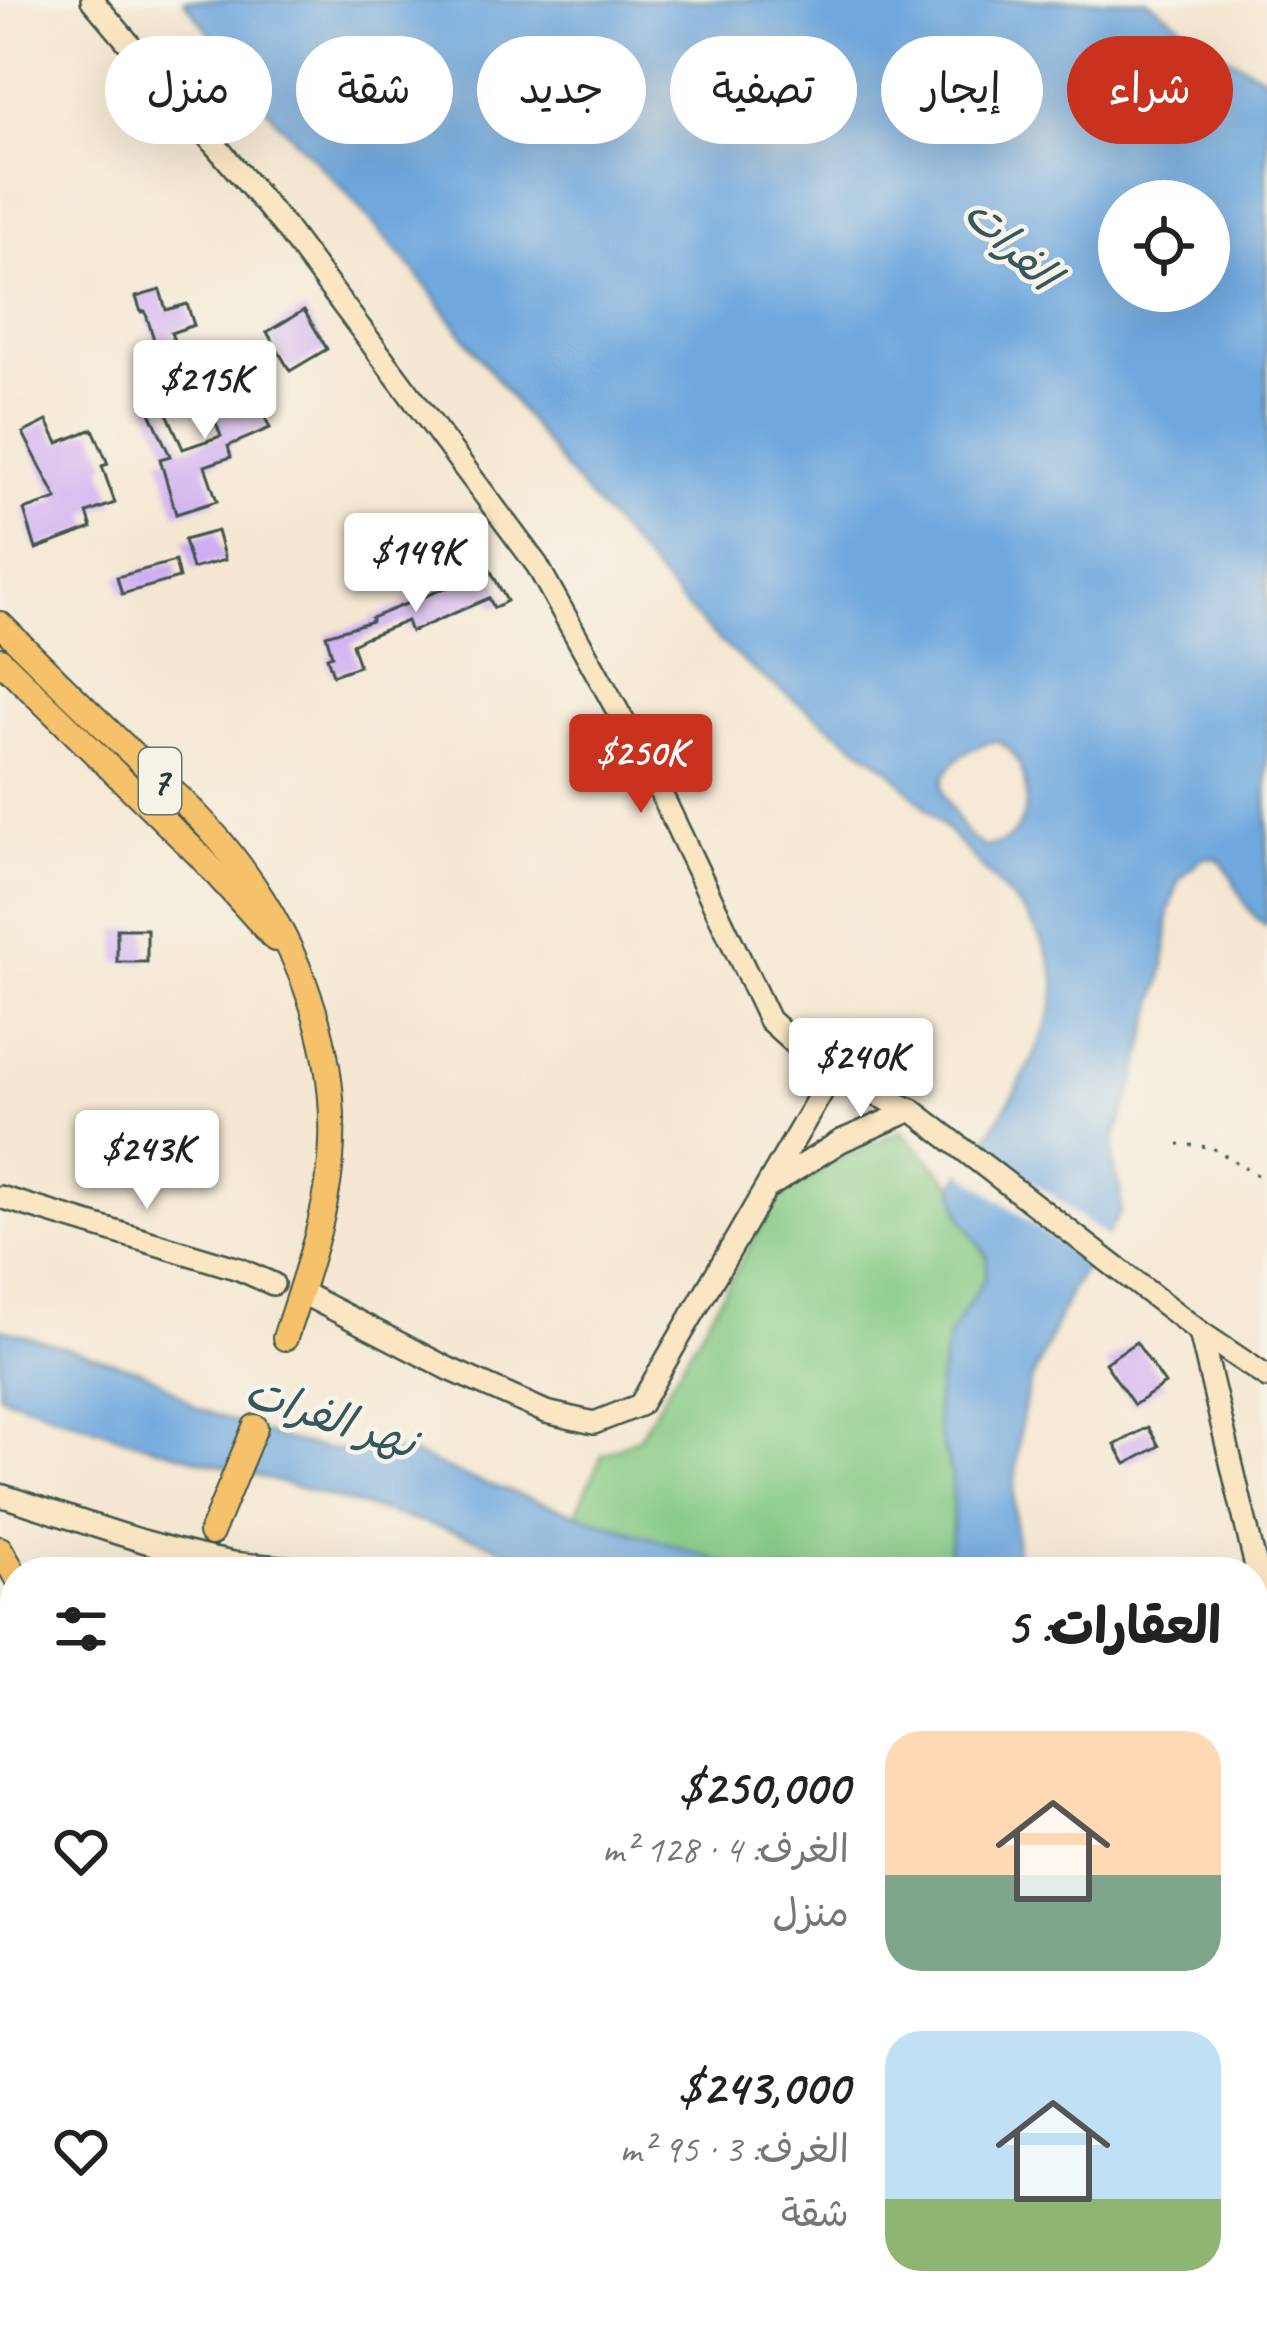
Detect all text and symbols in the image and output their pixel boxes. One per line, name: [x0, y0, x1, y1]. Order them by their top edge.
chip: منزل: [105, 36, 272, 144]
chip: شقة: [296, 36, 453, 144]
chip: جديد: [477, 36, 646, 144]
chip: تصفية: [670, 36, 857, 144]
chip: إيجار: [881, 36, 1043, 144]
chip: شراء: [1067, 36, 1233, 144]
map controls: [1098, 180, 1230, 312]
button: locate: [1098, 180, 1230, 312]
water label: الفرات: [951, 185, 1075, 307]
pin: $215K: [121, 340, 289, 442]
text: $215K: [160, 354, 250, 403]
pin: $149K: [332, 513, 500, 615]
text: $149K: [371, 527, 461, 576]
pin: $250K: [557, 714, 725, 816]
text: $250K: [596, 728, 686, 777]
road number: 7: [139, 748, 181, 814]
pin: $240K: [777, 1018, 945, 1120]
text: $240K: [816, 1032, 906, 1081]
pin: $243K: [63, 1110, 231, 1212]
text: $243K: [102, 1124, 192, 1173]
water label: نهر الفرات: [238, 1363, 427, 1473]
text: العقارات: 5: [1006, 1594, 1221, 1658]
icon: filters: [48, 1596, 114, 1662]
text: $250,000: [679, 1755, 849, 1819]
icon: home: [981, 1779, 1125, 1923]
icon: heart: [48, 1818, 114, 1884]
text: الغرف: 4 · 128 m²: [602, 1825, 849, 1874]
text: منزل: [772, 1889, 849, 1938]
text: $243,000: [678, 2055, 849, 2119]
icon: home: [981, 2079, 1125, 2223]
icon: heart: [48, 2118, 114, 2184]
text: الغرف: 3 · 95 m²: [619, 2125, 849, 2174]
text: شقة: [781, 2189, 849, 2238]

